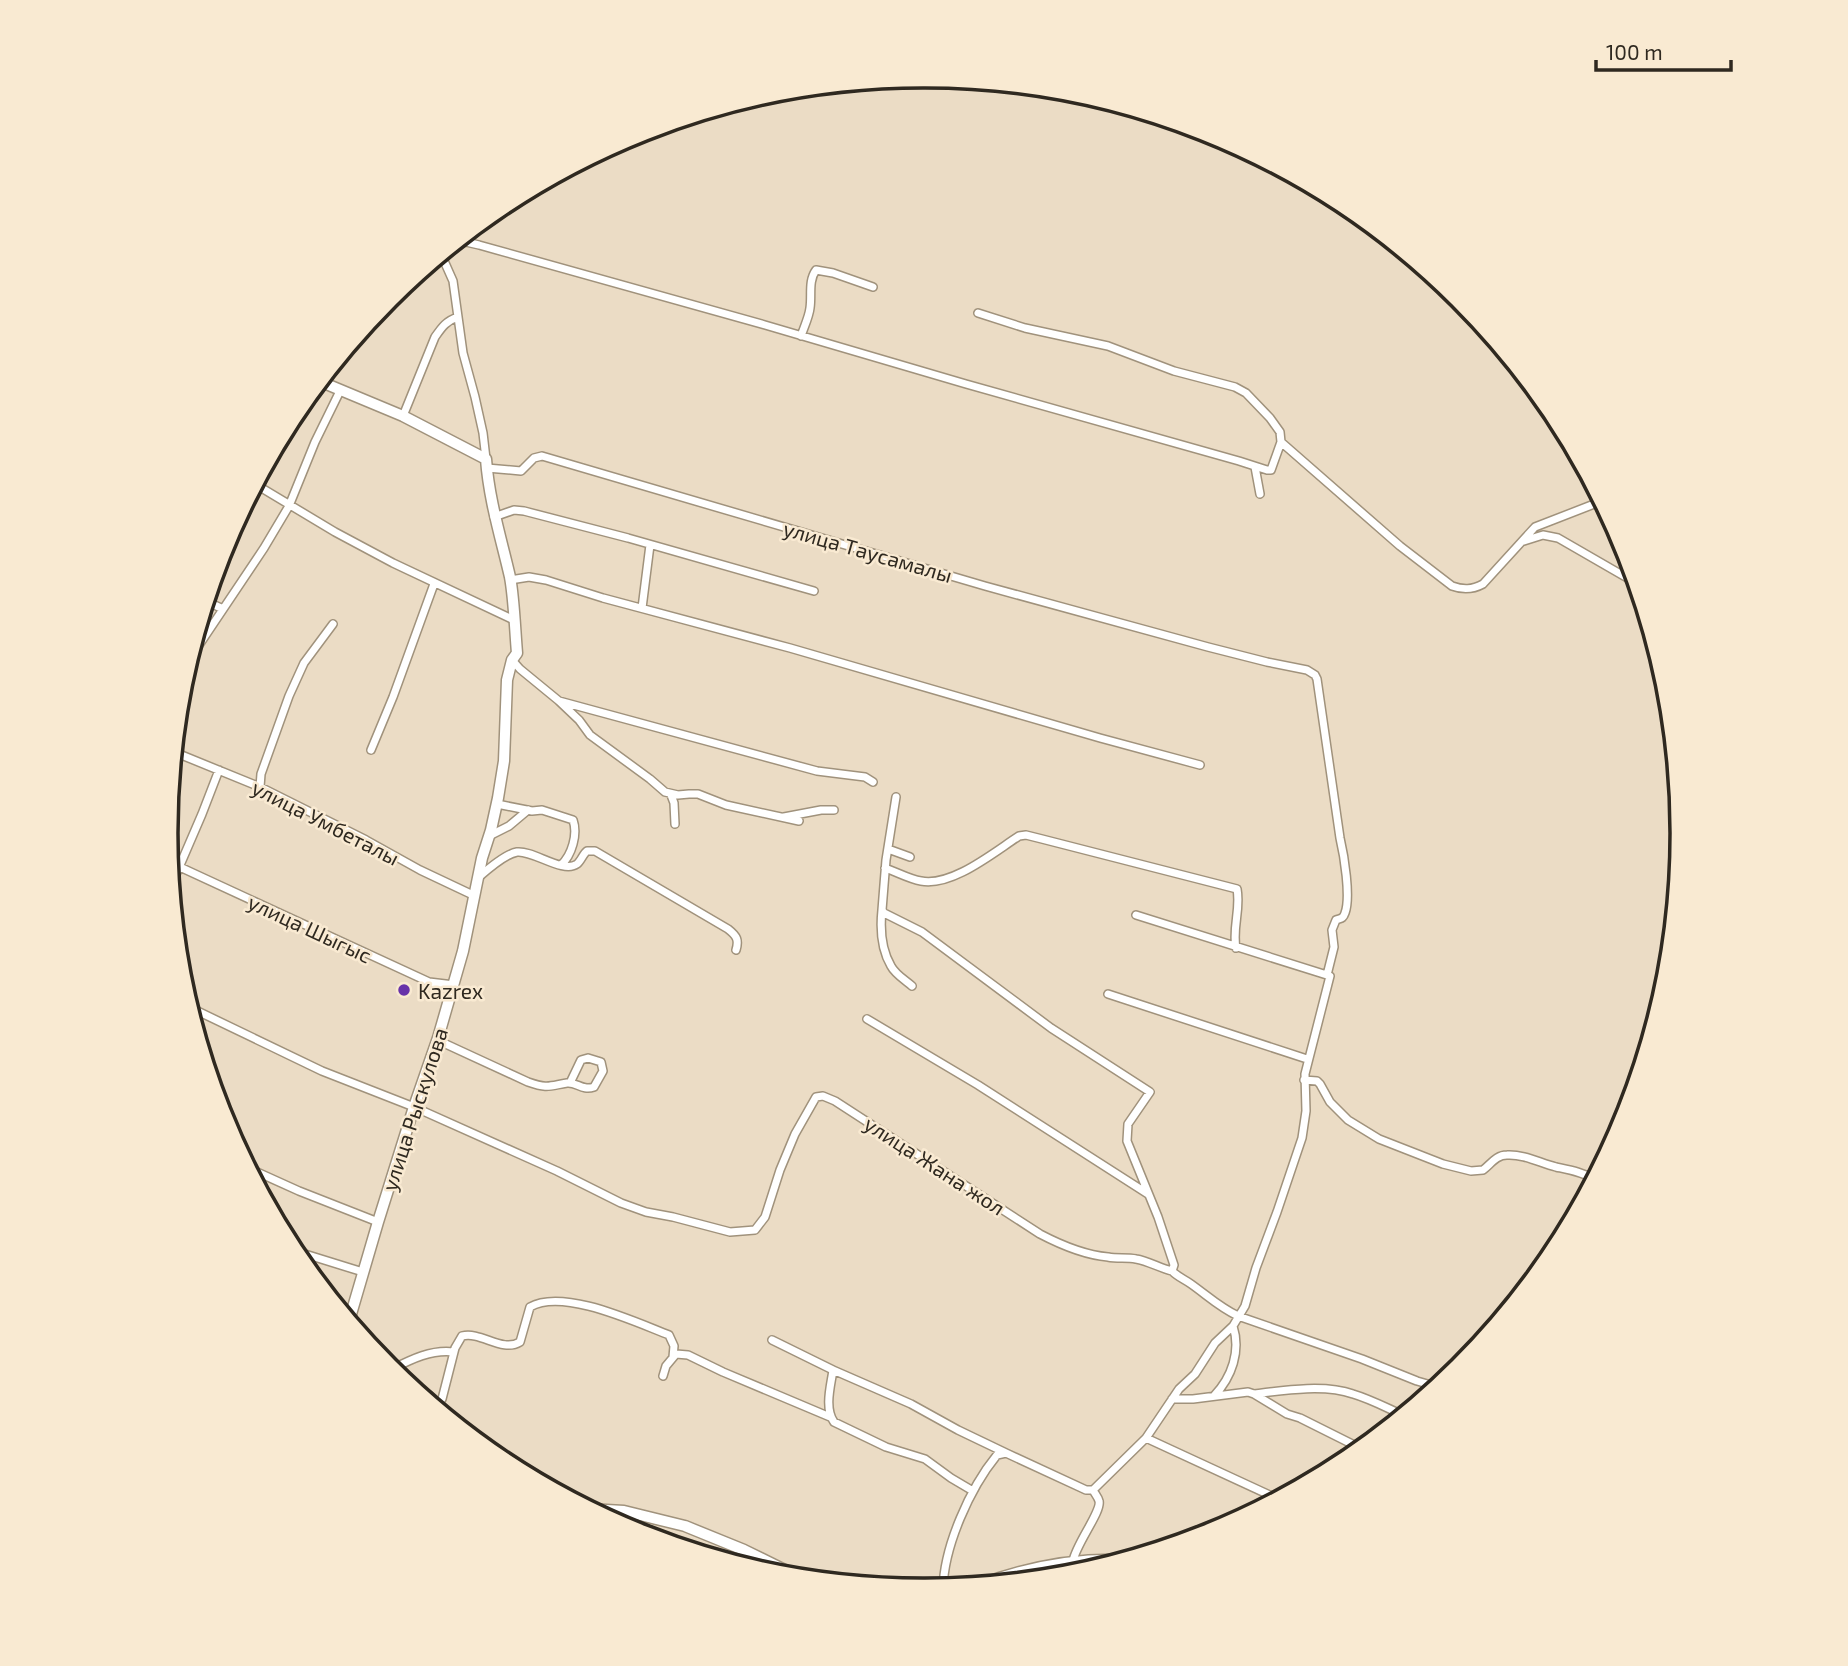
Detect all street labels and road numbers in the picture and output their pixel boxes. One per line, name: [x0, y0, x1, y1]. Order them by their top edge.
street label: улица Таусамалы: [780, 515, 955, 588]
street label: улица Умбеталы: [248, 774, 404, 871]
street label: улица Шыгыс: [244, 889, 376, 968]
street label: улица Рыскулова: [376, 1024, 453, 1194]
street label: улица Жана жол: [859, 1110, 1010, 1221]

